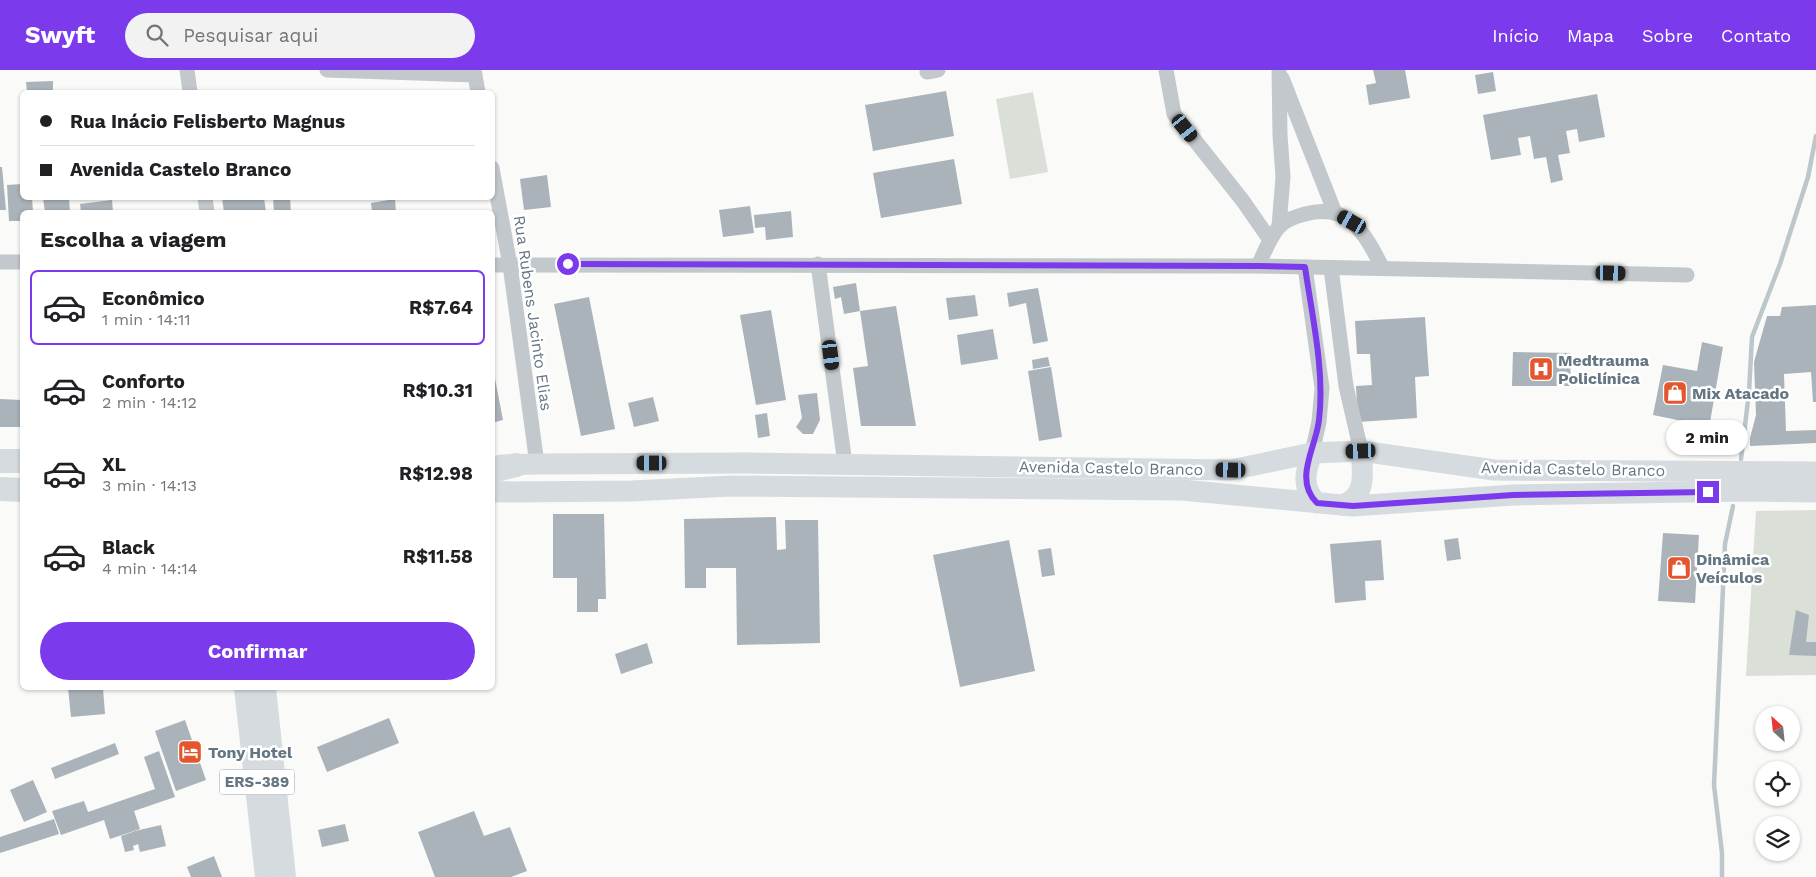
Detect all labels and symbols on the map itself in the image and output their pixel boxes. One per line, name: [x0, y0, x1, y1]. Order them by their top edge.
car: [1169, 112, 1200, 144]
car: [1335, 208, 1368, 236]
street label: Rua Rubens Jacinto Elias: [510, 214, 556, 412]
route start: [557, 253, 579, 275]
car: [1595, 265, 1626, 281]
car: [821, 339, 840, 371]
place label: Medtrauma Policlínica: [1558, 351, 1650, 388]
hospital icon: Medtrauma Policlínica: [1528, 356, 1554, 382]
shop icon: Mix Atacado: [1662, 380, 1688, 406]
place label: Mix Atacado: [1692, 384, 1790, 403]
callout: 2 min: [1667, 420, 1749, 454]
car: [1345, 443, 1376, 459]
car: [637, 456, 667, 471]
street label: Avenida Castelo Branco: [1019, 457, 1203, 479]
street label: Avenida Castelo Branco: [1481, 458, 1665, 480]
car: [1215, 462, 1246, 478]
route end: [1697, 481, 1719, 503]
place label: Dinâmica Veículos: [1696, 550, 1770, 587]
shop icon: Dinâmica Veículos: [1666, 555, 1692, 581]
north arrow: [1755, 706, 1800, 751]
hotel icon: Tony Hotel: [177, 739, 203, 765]
place label: Tony Hotel: [208, 743, 293, 762]
road number: ERS-389: [220, 770, 294, 794]

